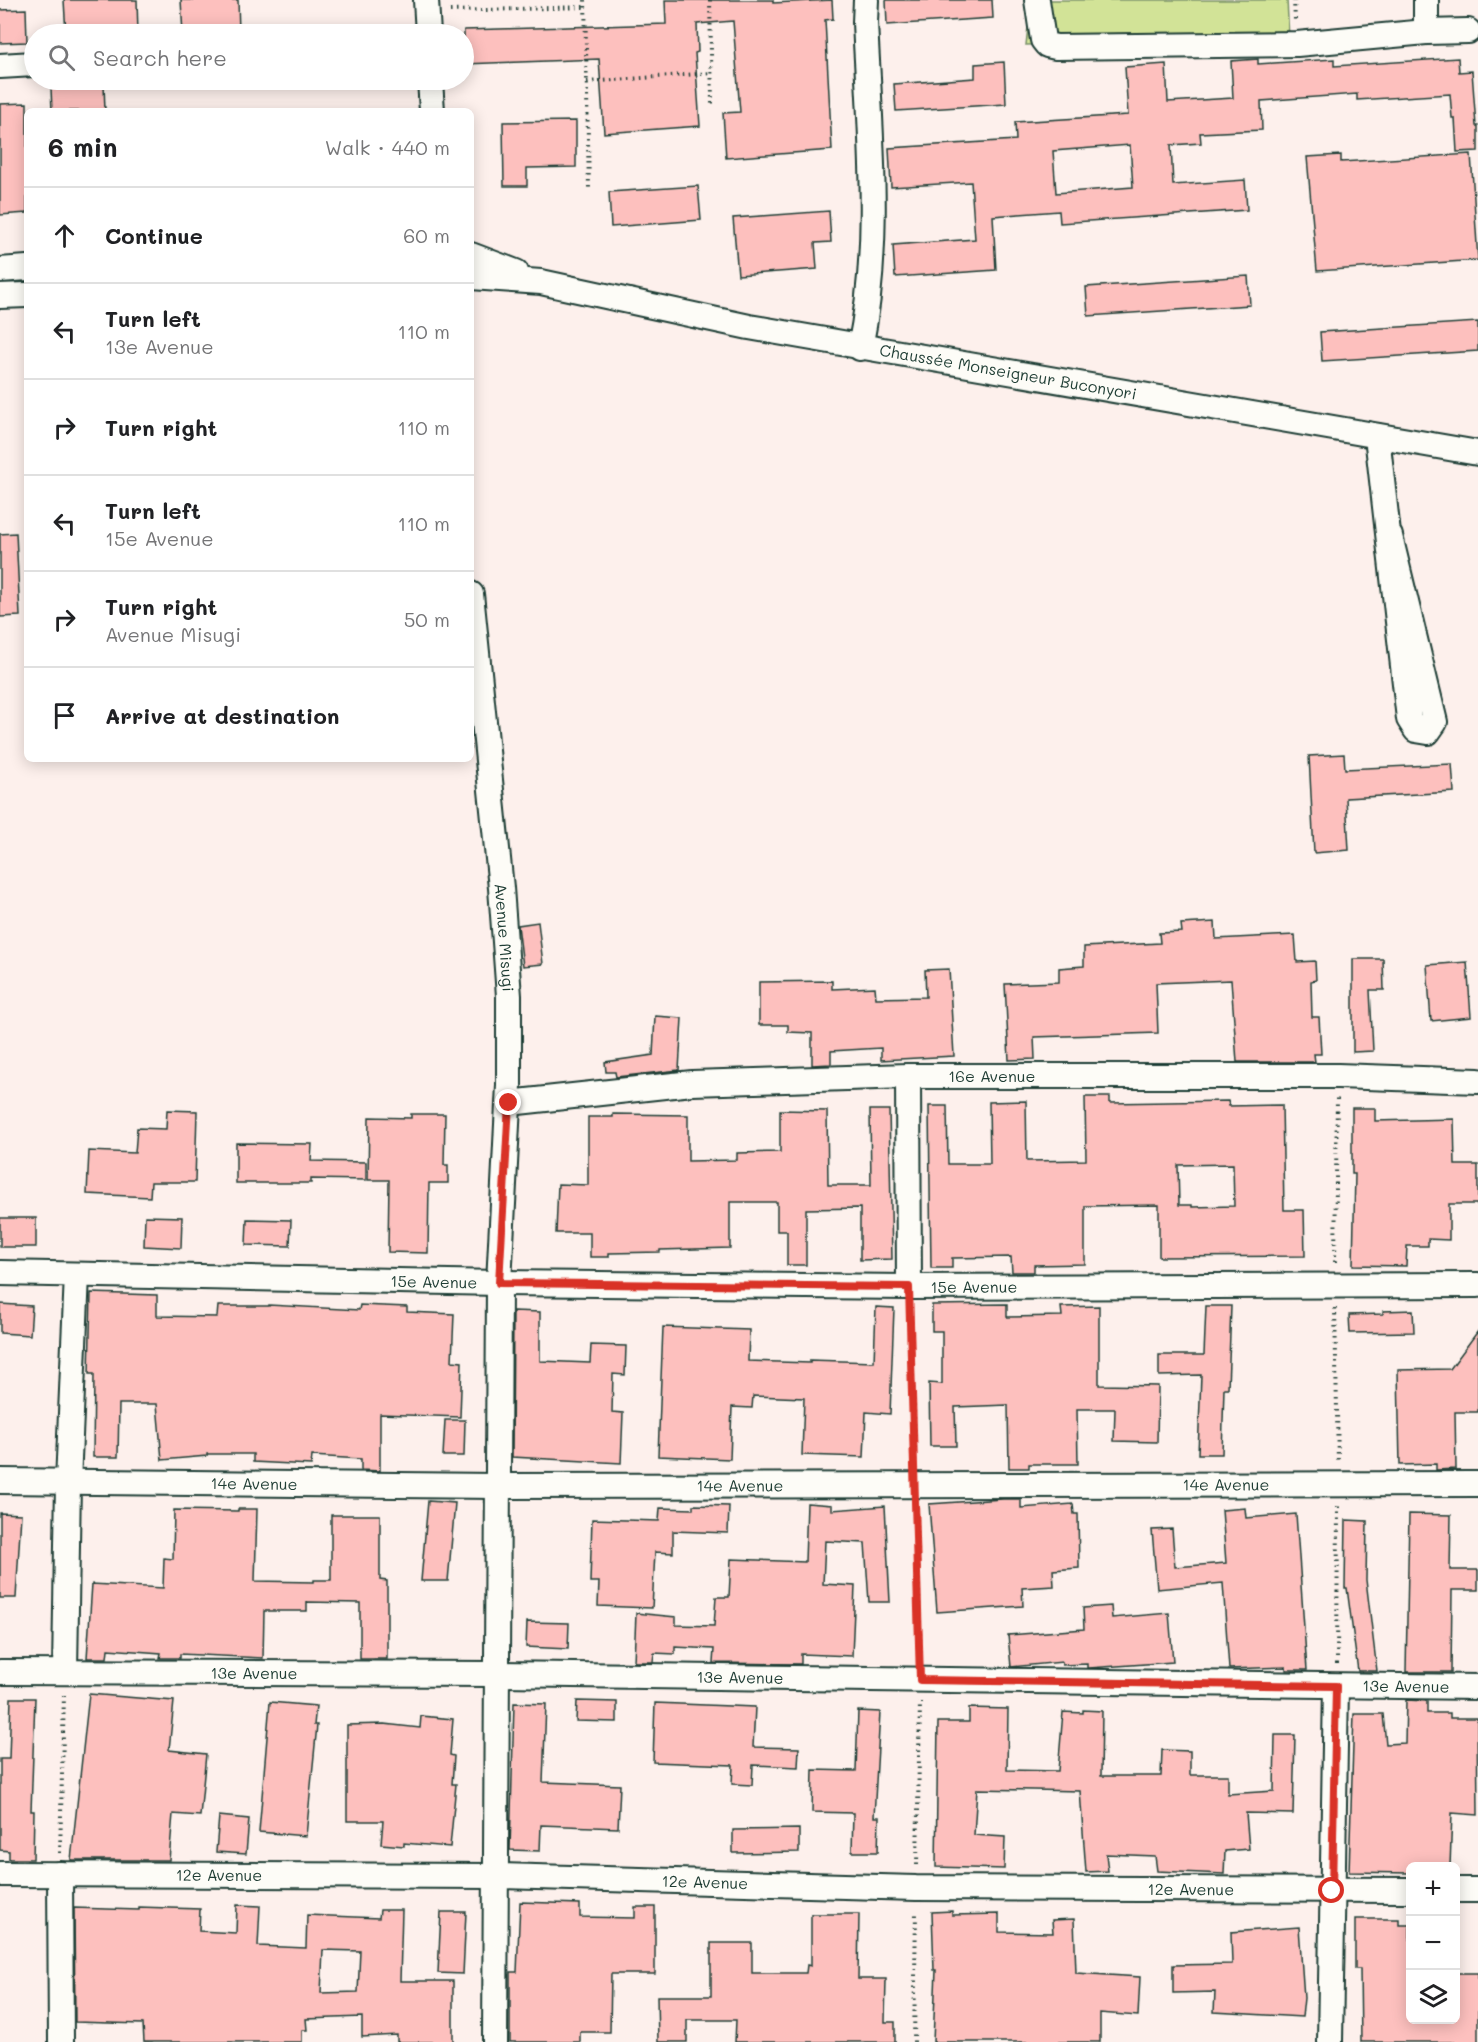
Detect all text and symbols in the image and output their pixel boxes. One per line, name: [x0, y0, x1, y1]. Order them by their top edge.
search box: [24, 24, 474, 90]
icon: search: [45, 41, 78, 74]
text: Search here: [93, 43, 227, 72]
text: 6 min: [48, 130, 117, 164]
text: Walk · 440 m: [325, 134, 450, 160]
icon: ahead: [48, 219, 81, 252]
text: Continue: [105, 221, 203, 250]
text: 60 m: [403, 222, 450, 248]
text: Turn left: [105, 304, 201, 333]
icon: left: [48, 315, 81, 348]
text: 110 m: [397, 318, 450, 344]
text: 13e Avenue: [105, 333, 214, 359]
street label: Chaussée Monseigneur Buconyori: [878, 339, 1139, 404]
icon: right: [48, 411, 81, 444]
text: Turn right: [105, 413, 217, 442]
text: 110 m: [397, 414, 450, 440]
text: Turn left: [105, 496, 201, 525]
icon: left: [48, 507, 81, 540]
text: 110 m: [397, 510, 450, 536]
text: 15e Avenue: [105, 525, 214, 551]
text: Turn right: [105, 592, 217, 621]
icon: right: [48, 603, 81, 636]
text: 50 m: [404, 606, 450, 632]
text: Avenue Misugi: [105, 621, 241, 647]
icon: arrive: [48, 699, 81, 732]
text: Arrive at destination: [105, 701, 340, 730]
street label: Avenue Misugi: [491, 882, 520, 992]
street label: 16e Avenue: [948, 1065, 1035, 1086]
route end: [495, 1089, 521, 1115]
street label: 15e Avenue: [390, 1270, 478, 1293]
street label: 15e Avenue: [930, 1276, 1017, 1297]
street label: 14e Avenue: [210, 1472, 298, 1494]
street label: 14e Avenue: [1182, 1473, 1269, 1495]
street label: 14e Avenue: [696, 1474, 783, 1496]
street label: 13e Avenue: [210, 1662, 298, 1683]
street label: 13e Avenue: [696, 1666, 784, 1688]
street label: 13e Avenue: [1362, 1674, 1450, 1697]
map controls: [1406, 1862, 1460, 2024]
button: +: [1406, 1862, 1460, 1916]
street label: 12e Avenue: [176, 1864, 262, 1885]
street label: 12e Avenue: [661, 1870, 748, 1893]
route start: [1318, 1877, 1344, 1903]
street label: 12e Avenue: [1148, 1878, 1234, 1899]
button: −: [1406, 1916, 1460, 1970]
button: layers: [1406, 1970, 1460, 2024]

